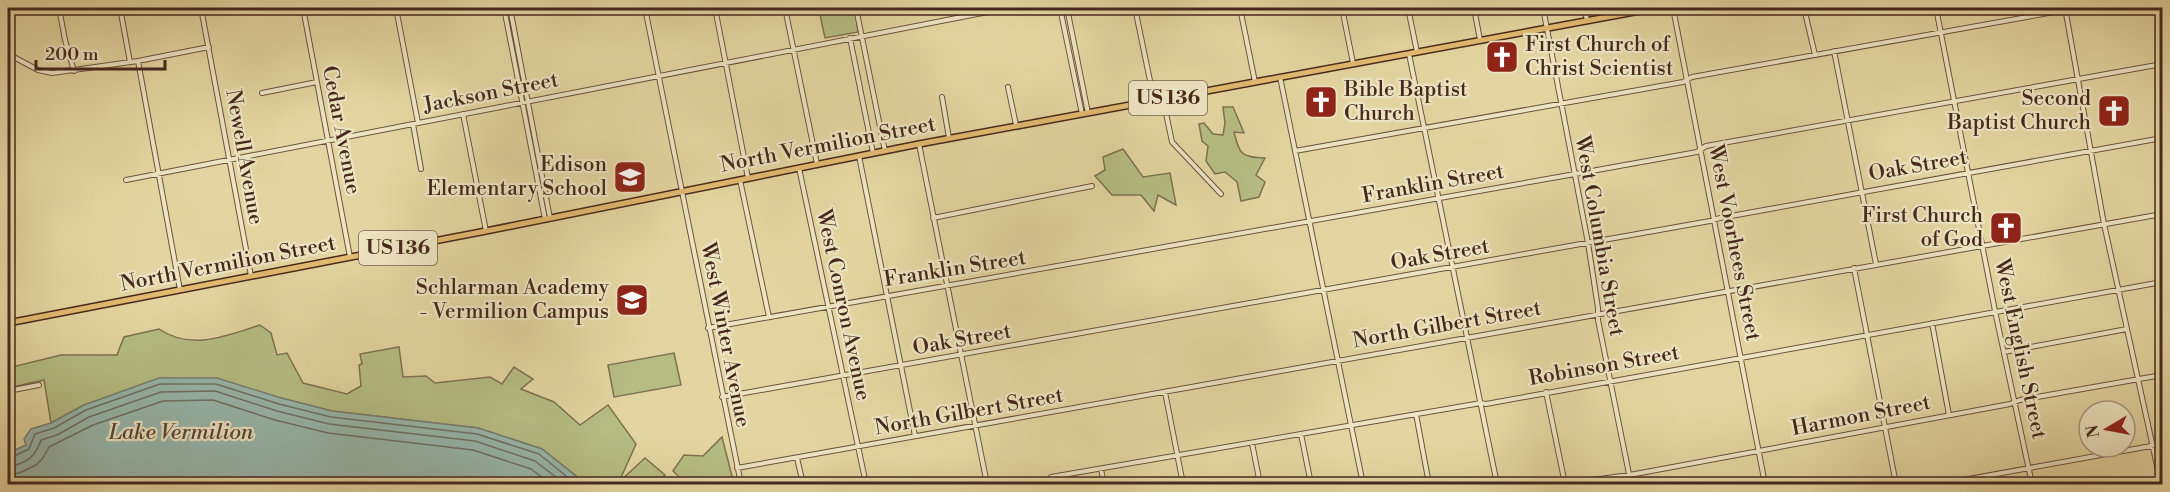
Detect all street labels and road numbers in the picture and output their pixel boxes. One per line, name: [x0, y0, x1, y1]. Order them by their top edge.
street label: Cedar Avenue: [316, 64, 366, 196]
street label: Jackson Street: [420, 67, 561, 119]
road number: US 136: [1129, 81, 1207, 115]
street label: Newell Avenue: [219, 87, 269, 227]
street label: North Vermilion Street: [718, 111, 938, 179]
street label: West Columbia Street: [1568, 133, 1630, 339]
street label: West Voorhees Street: [1702, 142, 1766, 344]
street label: Oak Street: [1867, 144, 1970, 187]
street label: Franklin Street: [1360, 159, 1507, 209]
street label: West Conron Avenue: [810, 206, 876, 403]
street label: North Vermilion Street: [118, 230, 338, 298]
road number: US 136: [359, 231, 437, 265]
street label: Oak Street: [1389, 233, 1492, 276]
street label: West Winter Avenue: [694, 239, 756, 430]
street label: Franklin Street: [882, 245, 1029, 293]
street label: West English Street: [1988, 256, 2052, 442]
street label: North Gilbert Street: [1351, 296, 1544, 354]
street label: Oak Street: [911, 318, 1014, 361]
street label: Robinson Street: [1527, 340, 1682, 392]
street label: North Gilbert Street: [873, 383, 1066, 441]
street label: Harmon Street: [1789, 390, 1933, 442]

